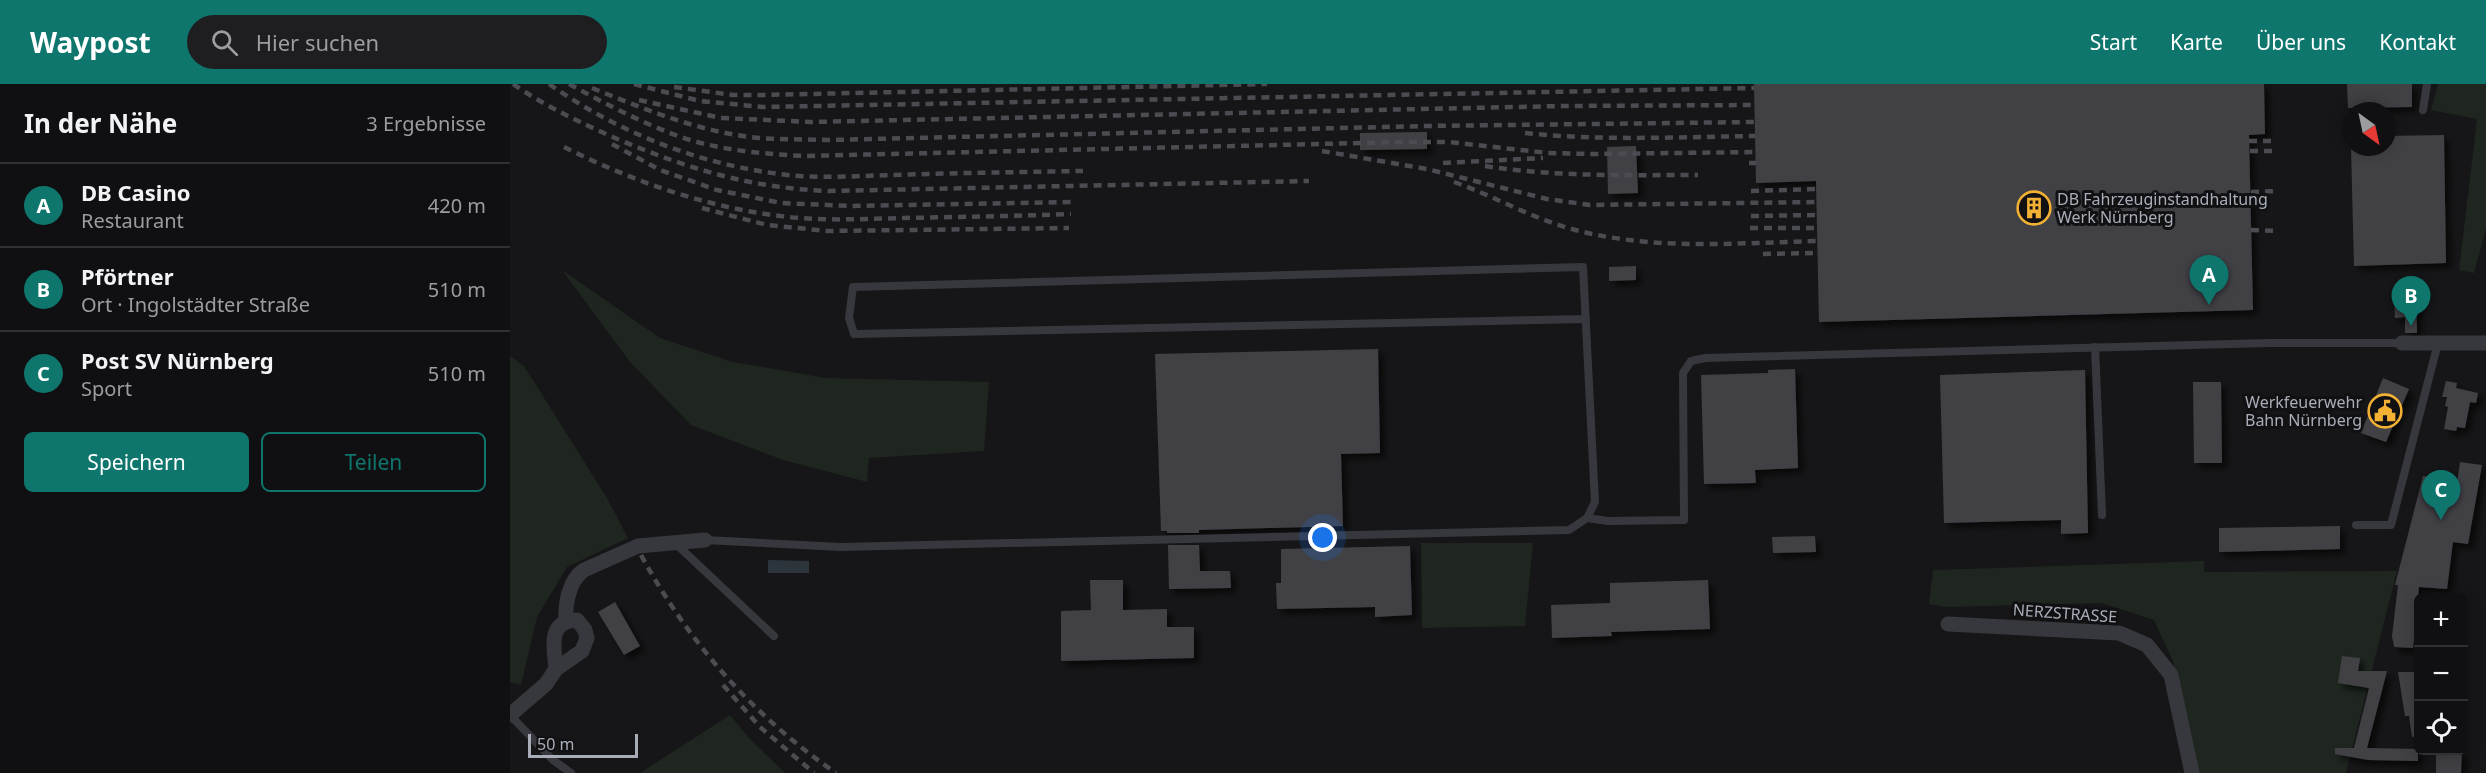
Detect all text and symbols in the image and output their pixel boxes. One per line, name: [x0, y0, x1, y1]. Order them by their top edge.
search box: [187, 15, 607, 69]
text: Waypost: [30, 23, 151, 61]
icon: search: [208, 26, 241, 59]
text: Hier suchen: [256, 27, 379, 57]
text: Start: [2090, 28, 2137, 56]
text: Karte: [2170, 28, 2223, 56]
text: Über uns: [2256, 28, 2346, 56]
text: Kontakt: [2379, 28, 2456, 56]
north arrow: [2342, 102, 2396, 156]
text: In der Nähe: [24, 105, 177, 141]
text: 3 Ergebnisse: [366, 110, 486, 137]
text: DB Casino: [81, 177, 190, 207]
place label: DB Fahrzeuginstandhaltung Werk Nürnberg: [2057, 188, 2268, 228]
building icon: DB Fahrzeuginstandhaltung Werk Nürnberg: [2016, 190, 2052, 226]
text: A: [37, 192, 50, 219]
text: 420 m: [428, 192, 486, 219]
text: Restaurant: [81, 207, 184, 234]
pin: A: [2190, 256, 2228, 305]
text: Pförtner: [81, 261, 174, 291]
text: B: [37, 276, 50, 303]
text: 510 m: [428, 276, 486, 303]
pin: B: [2392, 276, 2430, 326]
text: Ort · Ingolstädter Straße: [81, 291, 310, 318]
text: Post SV Nürnberg: [81, 345, 274, 375]
text: C: [37, 360, 50, 387]
text: 510 m: [428, 360, 486, 387]
text: Sport: [81, 375, 132, 402]
place label: Werkfeuerwehr Bahn Nürnberg: [2245, 391, 2362, 431]
public building icon: Werkfeuerwehr Bahn Nürnberg: [2367, 393, 2403, 429]
button: Speichern: [24, 432, 249, 492]
button: Teilen: [261, 432, 486, 492]
pin: C: [2422, 470, 2460, 520]
your location: [1308, 523, 1337, 552]
map controls: [2414, 593, 2468, 755]
button: +: [2414, 593, 2468, 647]
street label: NERZSTRASSE: [2012, 598, 2118, 628]
button: −: [2414, 647, 2468, 701]
button: locate: [2414, 701, 2468, 755]
scale bar: [528, 731, 638, 758]
text: 50 m: [537, 733, 574, 755]

